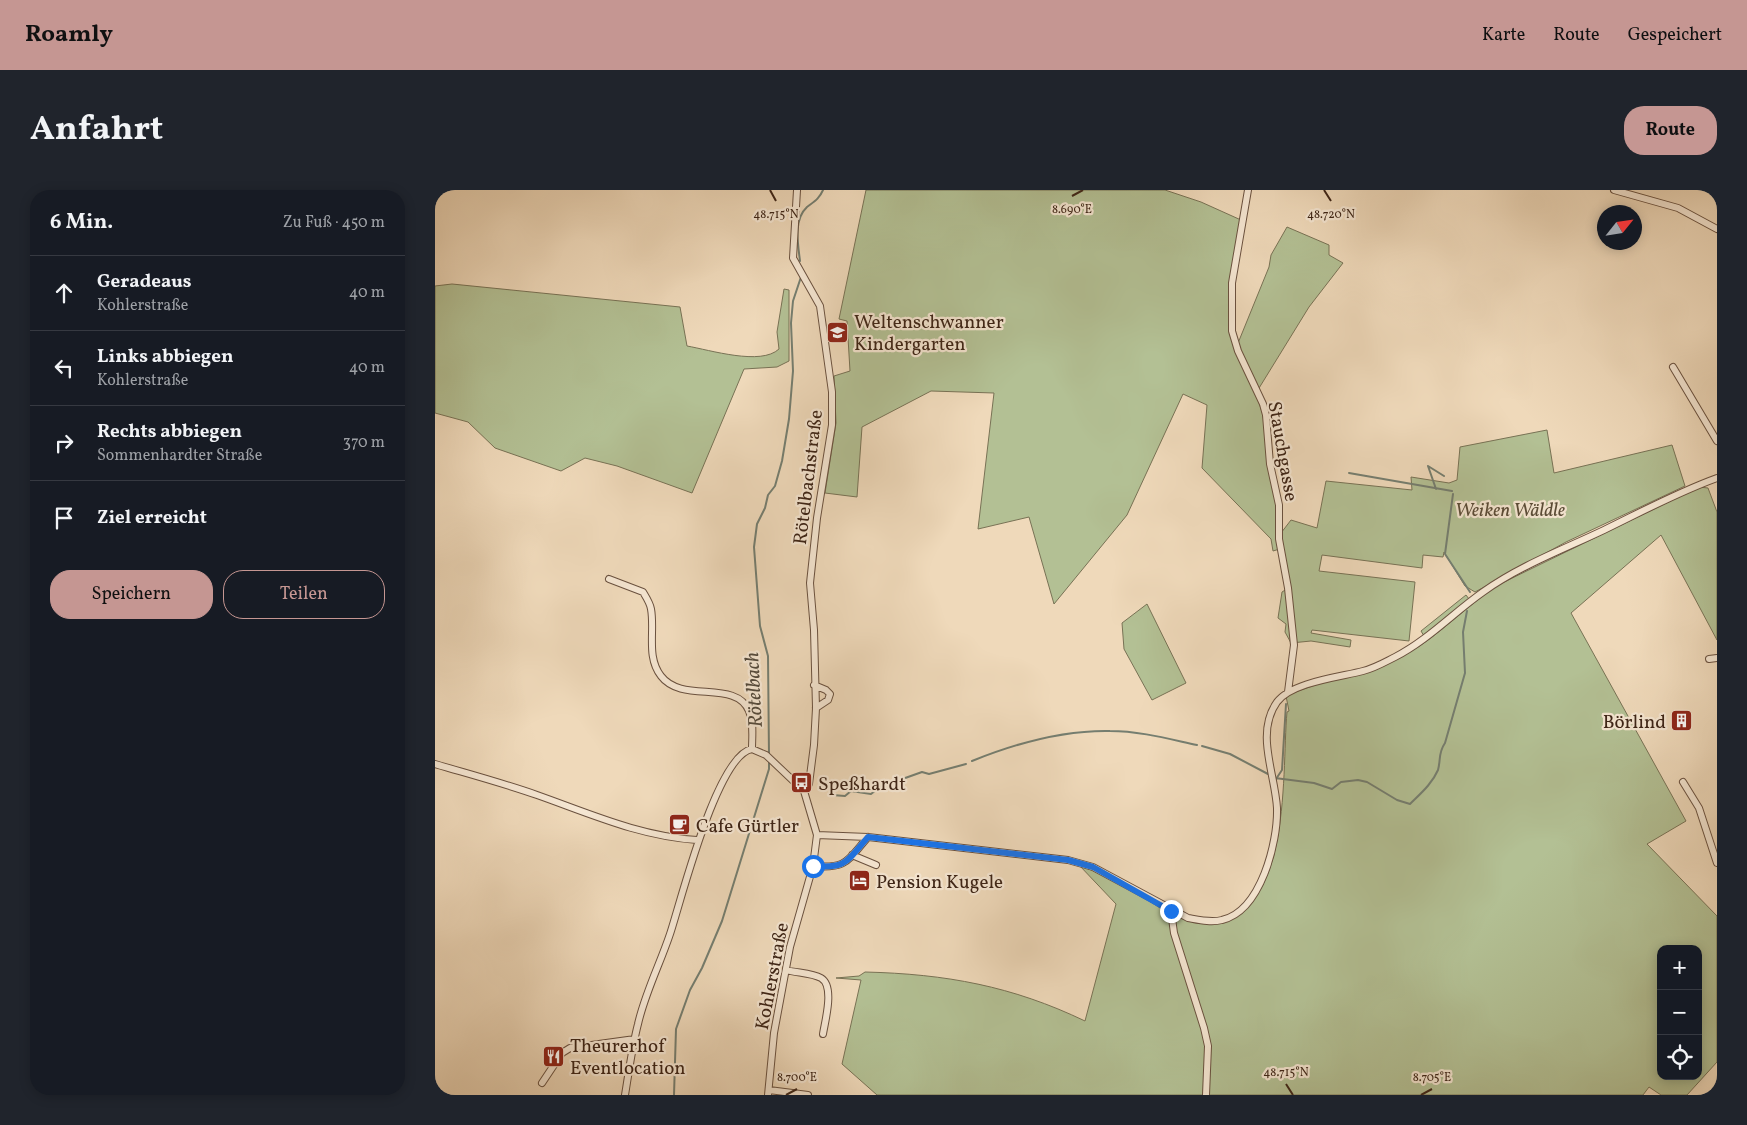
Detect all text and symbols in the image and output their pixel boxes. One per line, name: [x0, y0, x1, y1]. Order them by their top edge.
text: Roamly: [25, 18, 113, 52]
text: Karte: [1482, 23, 1525, 48]
text: Route: [1553, 23, 1600, 48]
text: Gespeichert: [1628, 23, 1722, 48]
text: Anfahrt: [30, 106, 163, 154]
button: Route: [1624, 106, 1717, 155]
text: 8.690°E: [1052, 202, 1092, 218]
north arrow: [1597, 205, 1642, 250]
text: 48.715°N: [753, 207, 799, 223]
text: 48.720°N: [1307, 207, 1355, 223]
text: 6 Min.: [50, 208, 113, 237]
text: Zu Fuß · 450 m: [283, 212, 385, 234]
text: Geradeaus: [97, 269, 192, 295]
icon: ahead: [50, 279, 78, 307]
text: 40 m: [349, 282, 385, 304]
text: Kohlerstraße: [97, 295, 188, 317]
place label: Weltenschwanner Kindergarten: [854, 310, 1004, 358]
school or university icon: Weltenschwanner Kindergarten: [826, 320, 850, 344]
text: Links abbiegen: [97, 344, 234, 370]
icon: left: [50, 354, 78, 382]
text: 40 m: [349, 357, 385, 379]
text: Kohlerstraße: [97, 370, 188, 392]
street label: Stauchgasse: [1260, 399, 1304, 503]
street label: Rötelbachstraße: [788, 408, 830, 546]
text: Rechts abbiegen: [97, 419, 242, 445]
icon: right: [50, 429, 78, 457]
text: 370 m: [343, 432, 385, 454]
text: Sommenhardter Straße: [97, 445, 262, 467]
park label: Weiken Wäldle: [1455, 498, 1565, 524]
icon: arrive: [50, 504, 78, 532]
text: Ziel erreicht: [97, 505, 207, 531]
button: Speichern: [50, 570, 213, 619]
button: Teilen: [223, 570, 385, 619]
water label: Rötelbach: [739, 651, 771, 728]
building icon: Börlind: [1670, 709, 1694, 733]
place label: Börlind: [1603, 710, 1666, 736]
bus stop icon: Speßhardt: [790, 771, 814, 795]
place label: Speßhardt: [818, 772, 906, 798]
cafe icon: Cafe Gürtler: [668, 813, 692, 837]
place label: Cafe Gürtler: [696, 814, 799, 840]
route start: [802, 855, 825, 878]
hotel icon: Pension Kugele: [848, 869, 872, 893]
place label: Pension Kugele: [876, 870, 1003, 896]
route end: [1160, 900, 1183, 923]
street label: Kohlerstraße: [750, 921, 796, 1032]
map controls: [1657, 945, 1702, 1080]
button: +: [1657, 945, 1702, 990]
button: −: [1657, 990, 1702, 1035]
place label: Theurerhof Eventlocation: [570, 1034, 686, 1082]
button: locate: [1657, 1035, 1702, 1080]
restaurant icon: Theurerhof Eventlocation: [542, 1044, 566, 1068]
text: 48.715°N: [1263, 1065, 1309, 1081]
text: 8.700°E: [777, 1070, 817, 1086]
text: 8.705°E: [1413, 1070, 1451, 1086]

